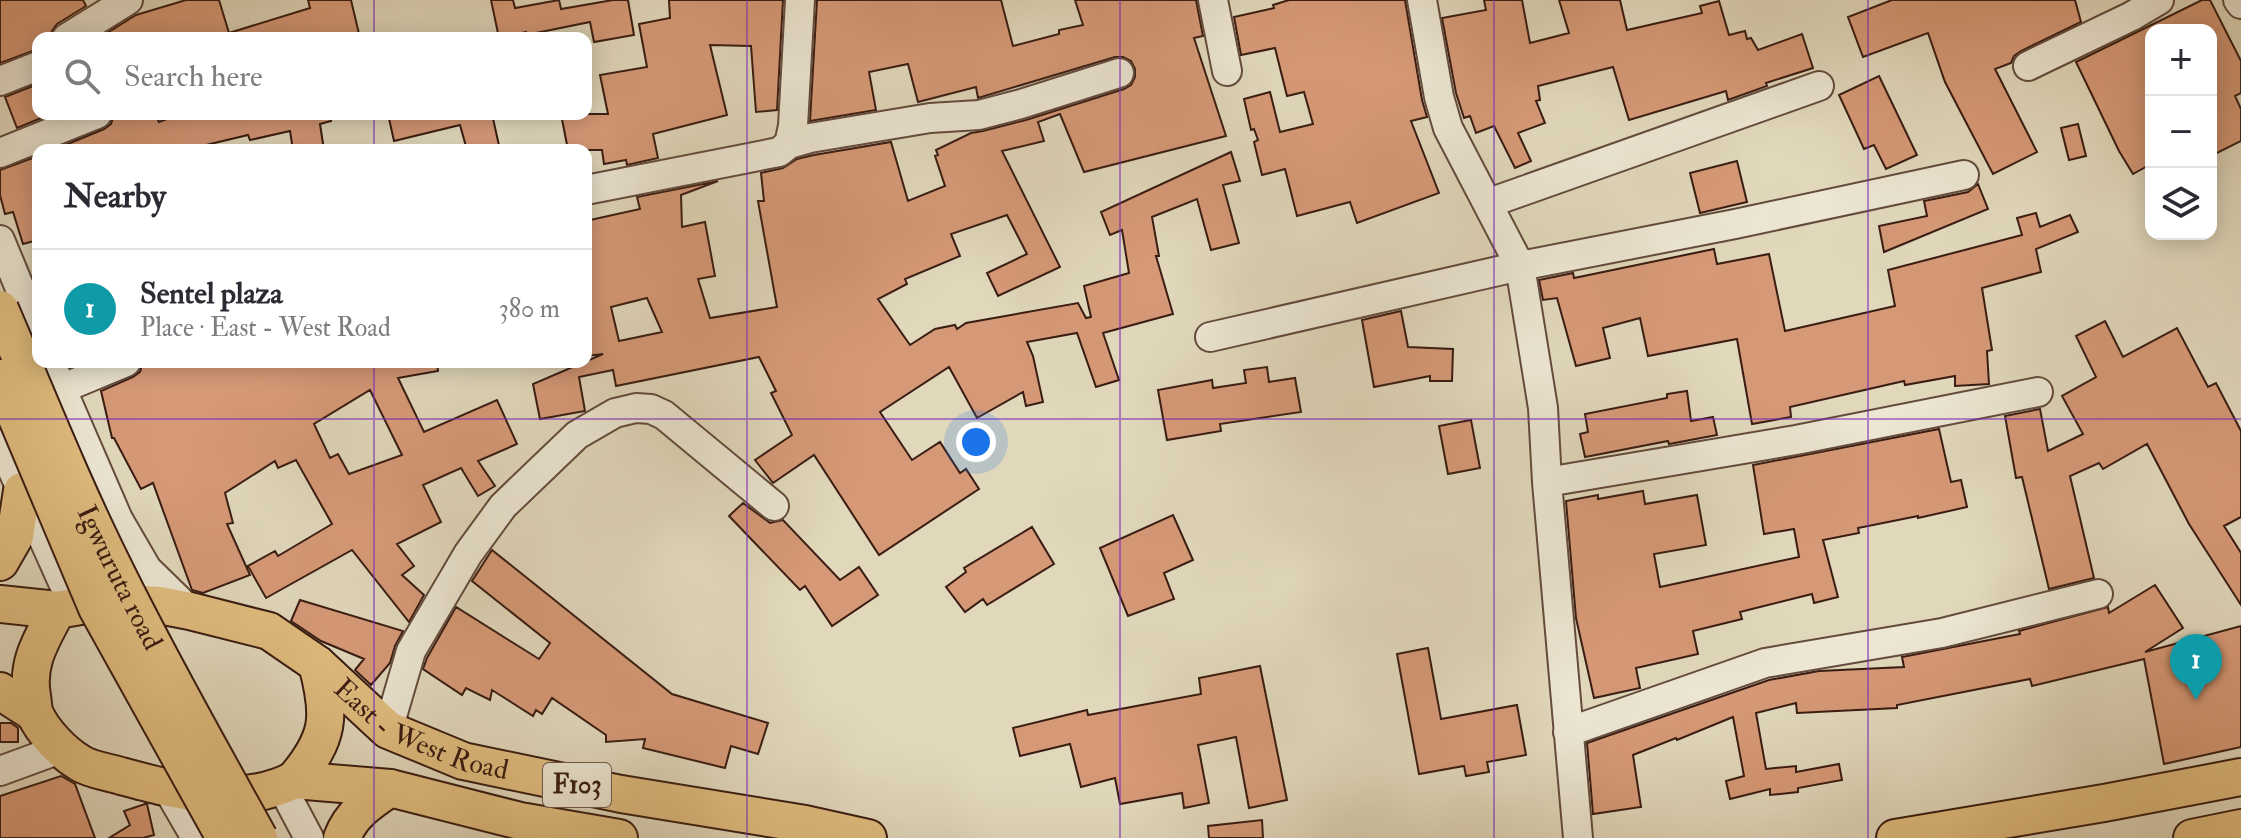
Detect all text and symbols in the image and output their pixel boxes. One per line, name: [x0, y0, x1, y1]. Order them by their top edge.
map controls: [2145, 24, 2217, 240]
button: +: [2145, 24, 2217, 96]
search box: [32, 32, 592, 120]
icon: search: [60, 54, 104, 98]
text: Search here: [124, 58, 263, 95]
button: −: [2145, 96, 2217, 168]
button: layers: [2145, 168, 2217, 240]
text: Nearby: [64, 175, 166, 218]
text: Sentel plaza: [140, 275, 283, 312]
text: 1: [85, 293, 95, 325]
text: 380 m: [499, 293, 560, 325]
text: Place · East - West Road: [140, 312, 391, 344]
your location: [956, 422, 996, 462]
street label: Igwuruta road: [69, 500, 170, 656]
pin: 1: [2170, 634, 2222, 700]
street label: East - West Road: [326, 671, 512, 788]
road number: F103: [543, 763, 611, 807]

